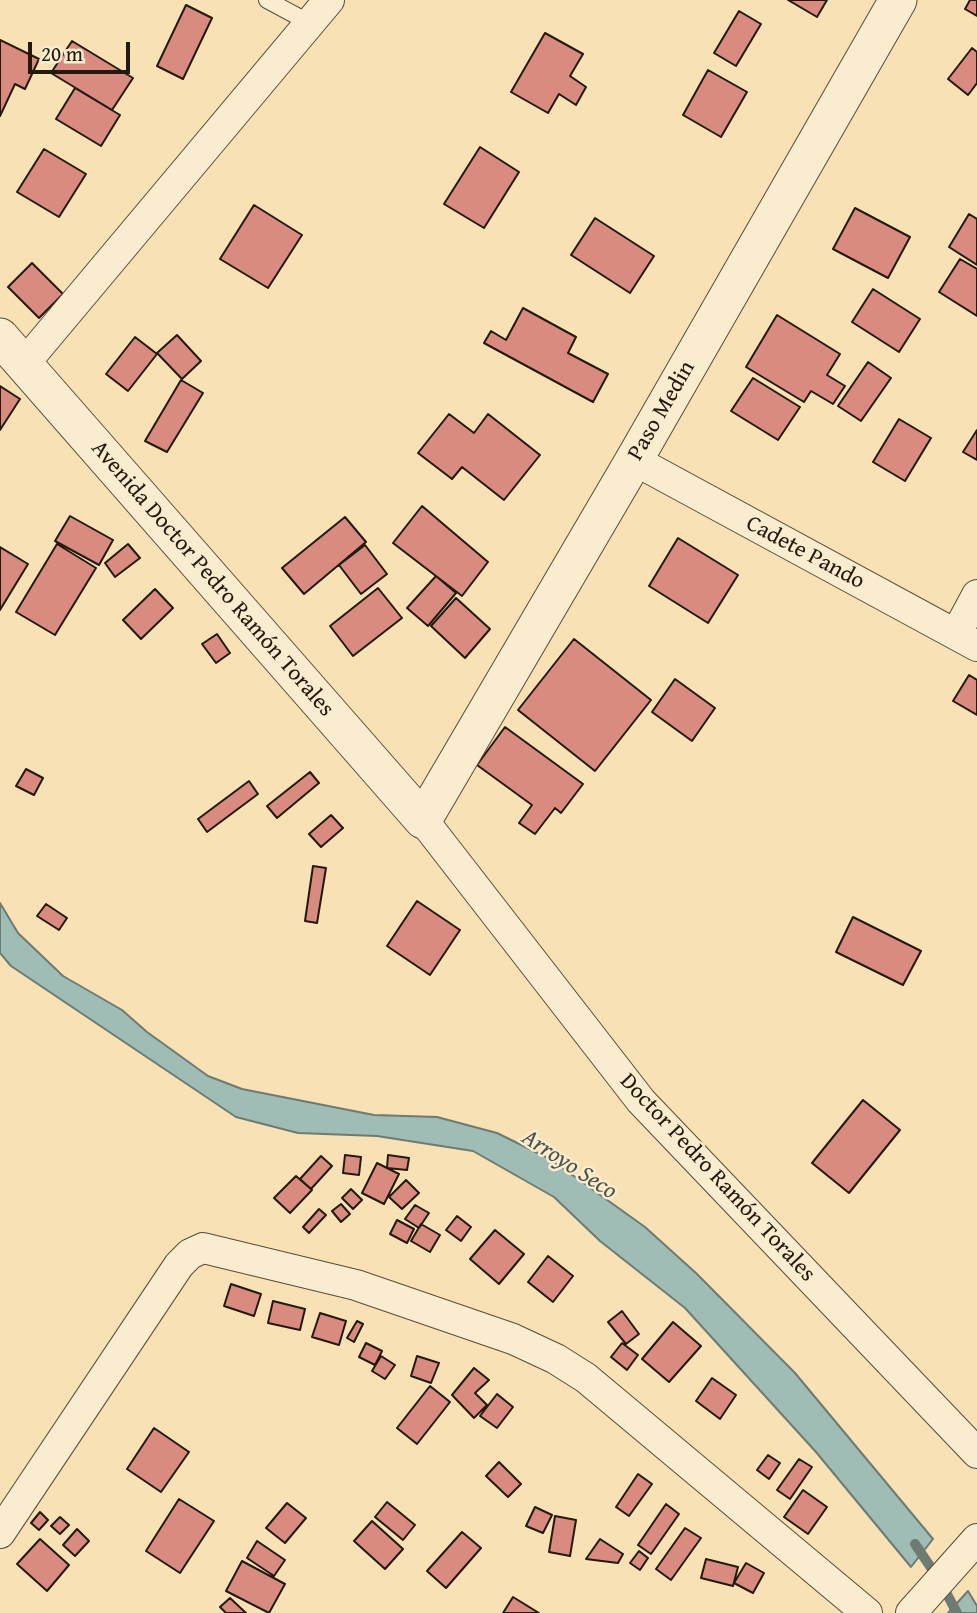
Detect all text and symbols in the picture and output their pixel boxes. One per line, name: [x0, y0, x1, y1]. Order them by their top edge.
scale bar: [32, 28, 133, 72]
text: 20 m: [41, 38, 83, 69]
street label: Paso Medin: [622, 356, 702, 466]
street label: Avenida Doctor Pedro Ramón Torales: [85, 435, 339, 723]
street label: Cadete Pando: [741, 510, 869, 596]
street label: Doctor Pedro Ramón Torales: [613, 1068, 821, 1288]
water label: Arroyo Seco: [516, 1124, 622, 1206]

